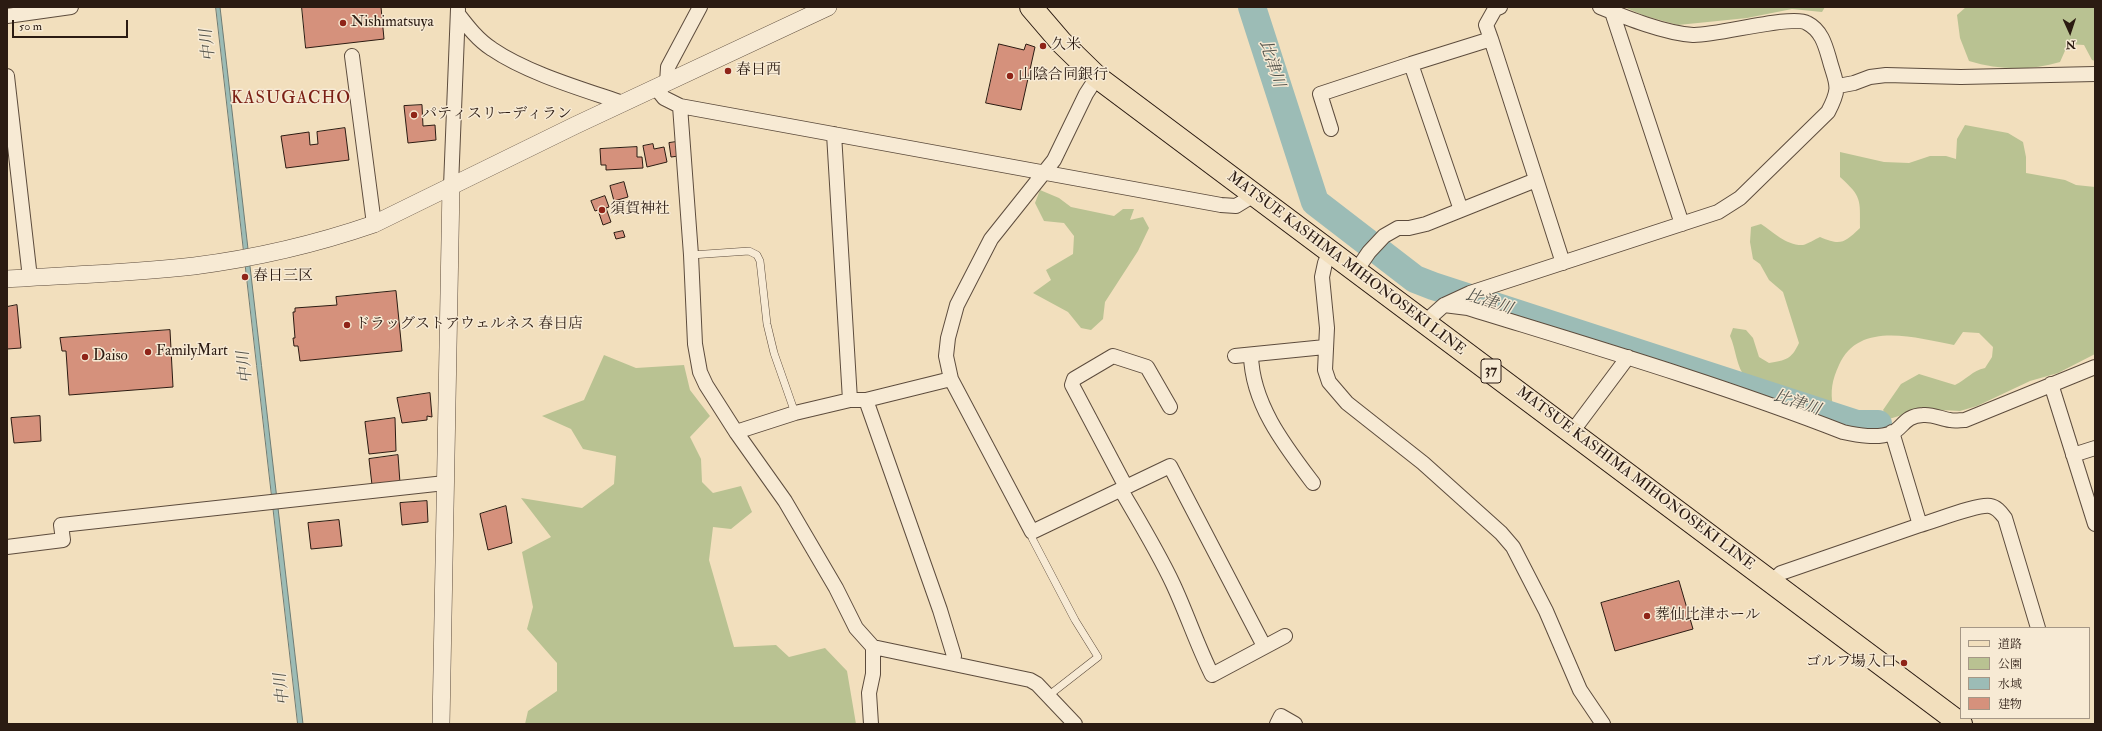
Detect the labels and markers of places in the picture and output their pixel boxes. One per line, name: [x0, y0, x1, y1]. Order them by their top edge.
place label: Nishimatsuya: [351, 14, 434, 32]
marker: Nishimatsuya: [338, 18, 348, 28]
place label: 久米: [1051, 37, 1081, 55]
marker: 久米: [1038, 41, 1048, 51]
place label: 春日西: [736, 62, 781, 80]
marker: 春日西: [723, 66, 733, 76]
place label: 山陰合同銀行: [1018, 67, 1108, 85]
marker: 山陰合同銀行: [1005, 71, 1015, 81]
place label: パティスリーディラン: [422, 106, 572, 124]
marker: パティスリーディラン: [409, 110, 419, 120]
place label: 須賀神社: [610, 201, 670, 219]
marker: 須賀神社: [597, 205, 607, 215]
place label: 春日三区: [253, 268, 313, 286]
marker: 春日三区: [240, 272, 250, 282]
place label: ドラッグストアウェルネス 春日店: [355, 316, 583, 334]
marker: ドラッグストアウェルネス 春日店: [342, 320, 352, 330]
place label: FamilyMart: [156, 343, 228, 361]
marker: FamilyMart: [143, 347, 153, 357]
place label: Daiso: [93, 348, 128, 366]
marker: Daiso: [80, 352, 90, 362]
place label: 葬仙比津ホール: [1655, 607, 1760, 625]
marker: 葬仙比津ホール: [1642, 611, 1652, 621]
place label: ゴルフ場入口: [1806, 654, 1896, 672]
marker: ゴルフ場入口: [1899, 658, 1909, 668]

